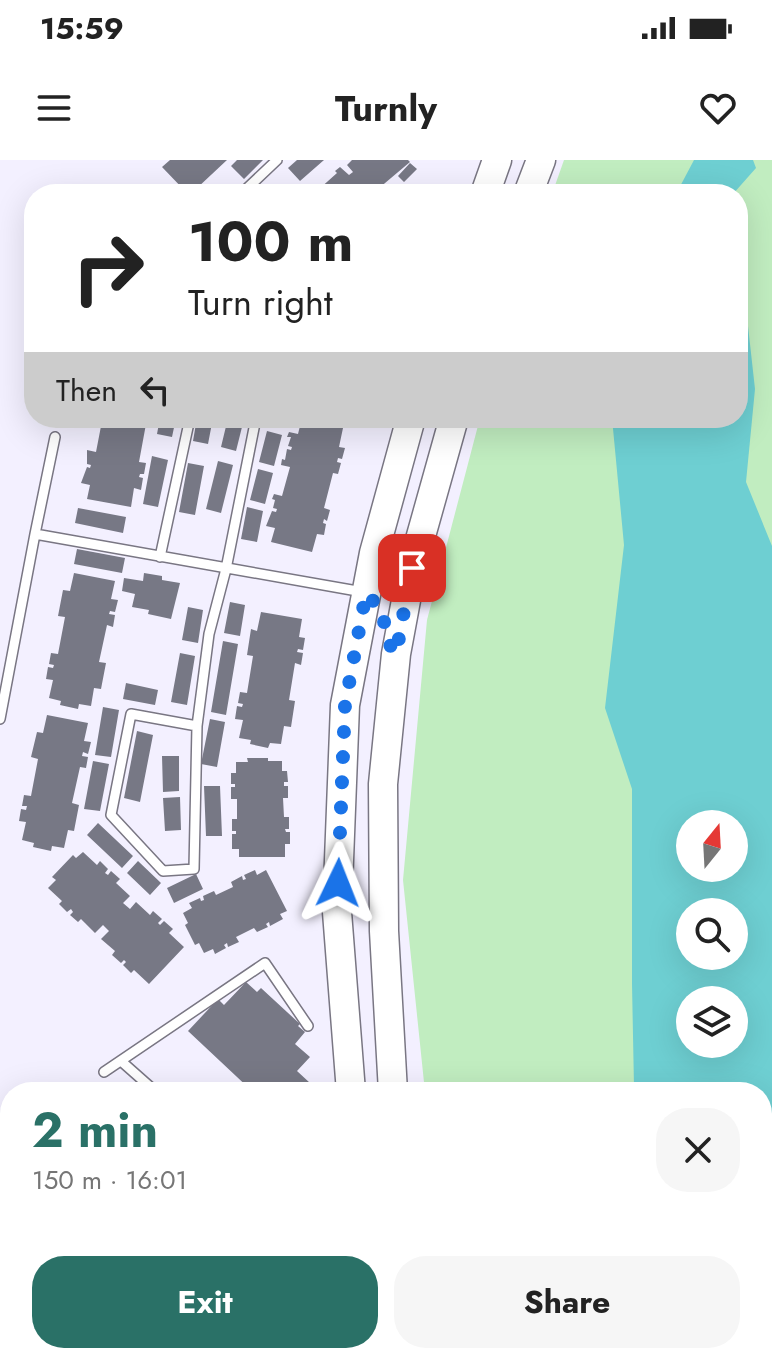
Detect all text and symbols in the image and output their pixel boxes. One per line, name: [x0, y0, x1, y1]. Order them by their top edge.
text: 15:59: [40, 7, 124, 50]
text: Turnly: [335, 82, 437, 134]
icon: menu: [32, 86, 76, 130]
icon: heart: [696, 86, 740, 130]
text: 100 m: [188, 201, 353, 282]
icon: right: [56, 216, 160, 320]
text: Turn right: [188, 276, 333, 328]
icon: left: [133, 368, 177, 412]
text: Then: [56, 369, 117, 412]
pin: [378, 534, 446, 602]
icon: arrive: [390, 546, 434, 590]
north arrow: [676, 810, 748, 882]
map controls: [676, 810, 748, 1058]
position arrow: [296, 841, 380, 925]
button: search: [676, 898, 748, 970]
button: layers: [676, 986, 748, 1058]
text: 2 min: [32, 1096, 158, 1165]
button: close: [656, 1108, 740, 1192]
text: 150 m · 16:01: [32, 1161, 187, 1199]
button: Exit: [32, 1256, 378, 1348]
button: Share: [394, 1256, 740, 1348]

